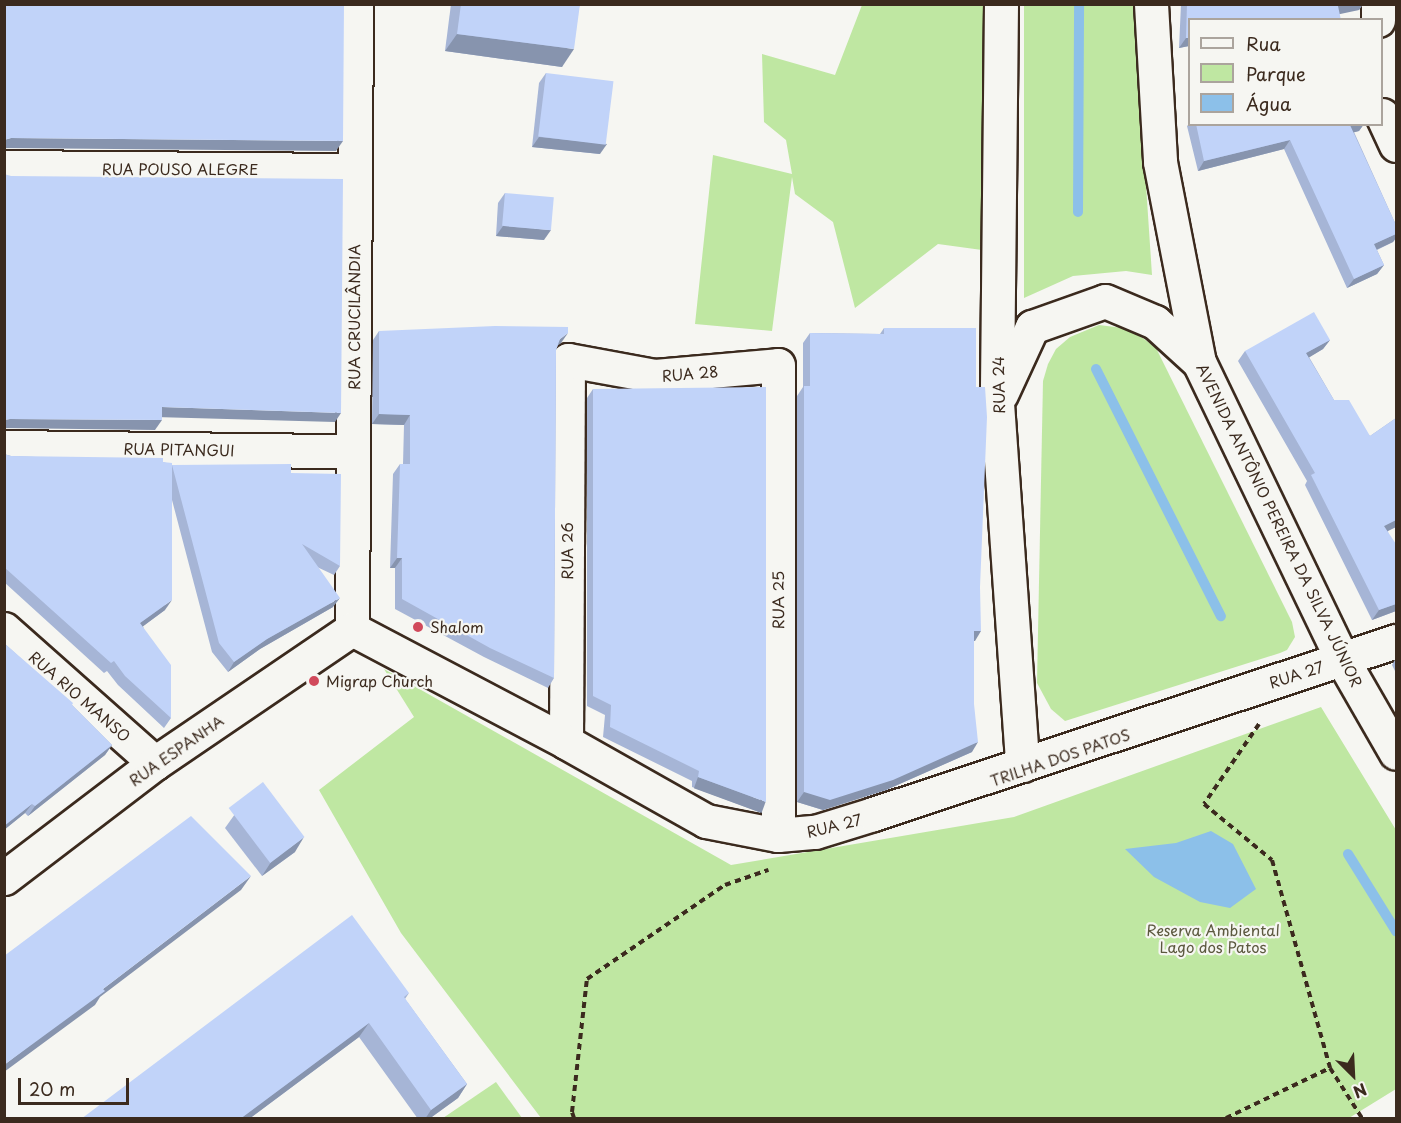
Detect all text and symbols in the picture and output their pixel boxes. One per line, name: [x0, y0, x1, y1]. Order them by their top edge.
legend: [1188, 18, 1383, 126]
text: Rua: [1246, 30, 1281, 57]
text: Parque: [1246, 60, 1306, 87]
text: Água: [1246, 90, 1291, 117]
street label: RUA POUSO ALEGRE: [101, 160, 259, 178]
street label: RUA CRUCILÂNDIA: [345, 244, 363, 390]
street label: RUA 24: [988, 356, 1008, 414]
street label: AVENIDA ANTÔNIO PEREIRA DA SILVA JÚNIOR: [1194, 361, 1366, 689]
street label: RUA 28: [660, 362, 720, 384]
street label: RUA PITANGUI: [123, 439, 235, 459]
street label: RUA 26: [558, 522, 576, 580]
street label: RUA 25: [769, 571, 787, 629]
place label: Shalom: [430, 618, 484, 636]
marker: Shalom: [411, 620, 425, 634]
street label: RUA RIO MANSO: [25, 647, 135, 745]
street label: RUA 27: [1266, 657, 1326, 691]
place label: Migrap Church: [326, 672, 433, 690]
marker: Migrap Church: [307, 674, 321, 688]
street label: RUA ESPANHA: [125, 710, 227, 790]
street label: TRILHA DOS PATOS: [986, 724, 1134, 790]
street label: RUA 27: [804, 809, 864, 841]
park label: Reserva Ambiental Lago dos Patos: [1146, 920, 1280, 955]
north arrow: [1323, 1045, 1383, 1105]
scale bar: [21, 1066, 132, 1104]
text: 20 m: [29, 1075, 75, 1102]
text: N: [1350, 1078, 1371, 1105]

